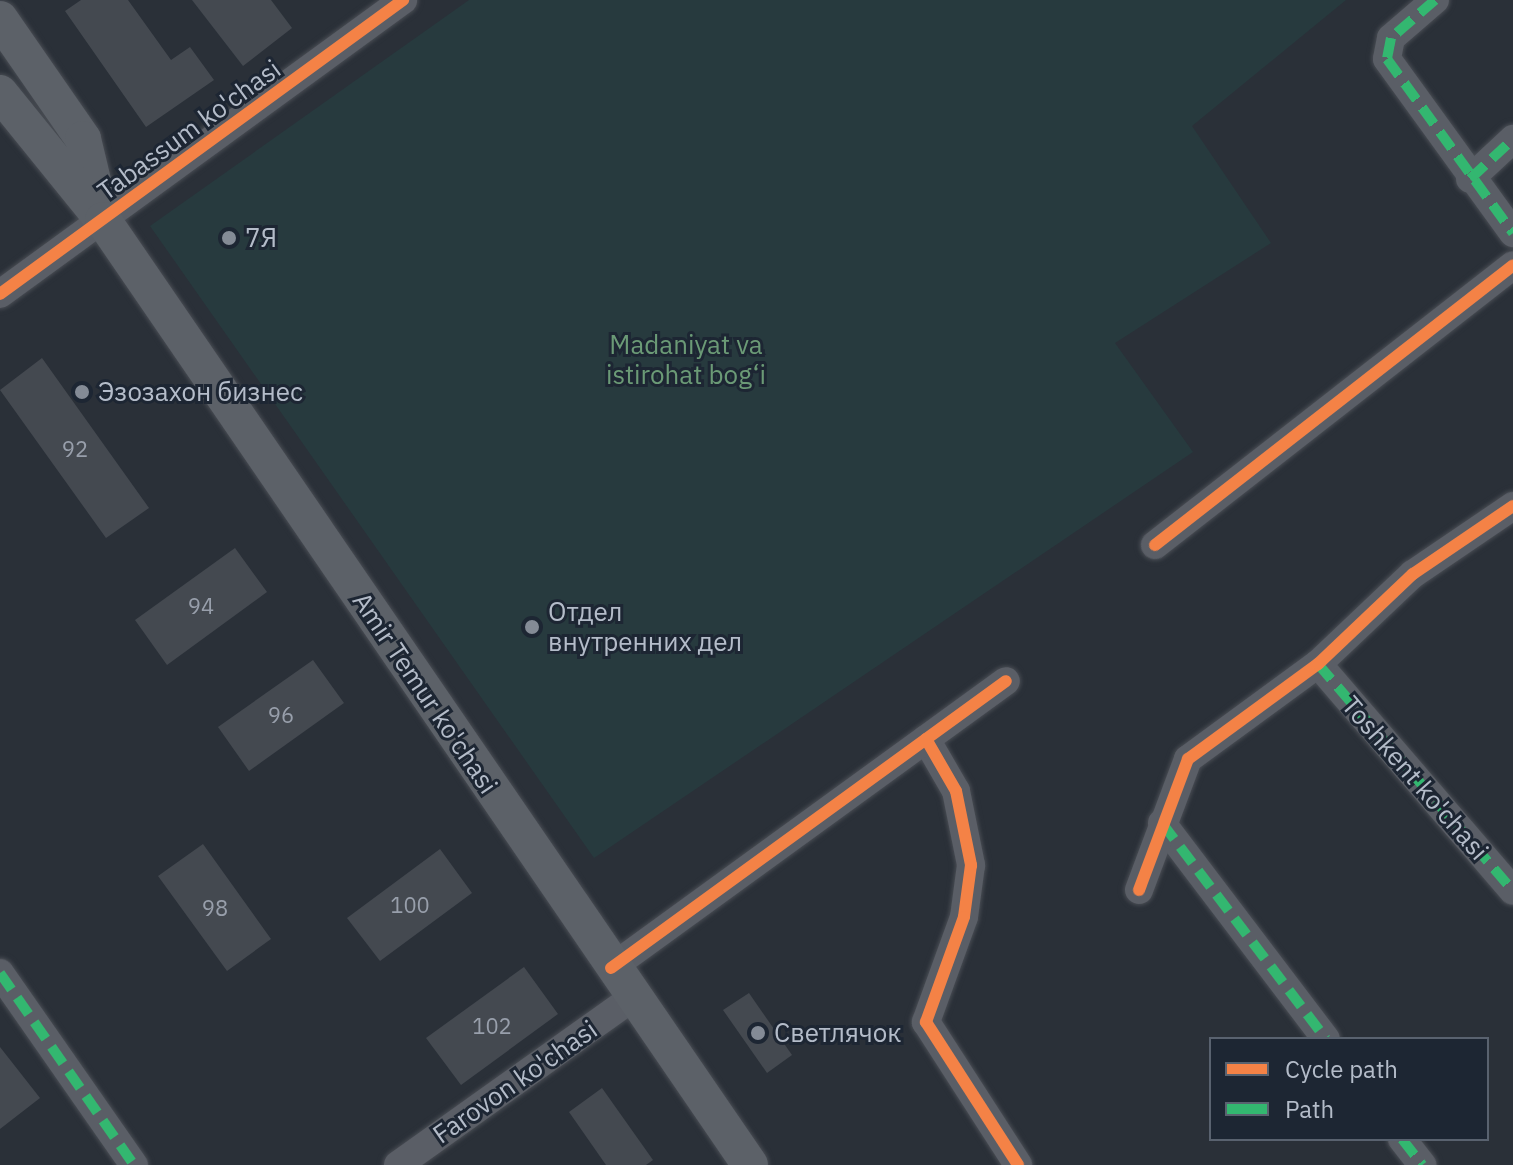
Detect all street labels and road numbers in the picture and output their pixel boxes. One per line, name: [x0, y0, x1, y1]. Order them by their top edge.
street label: Tabassum ko'chasi: [91, 53, 287, 207]
street label: Amir Temur ko'chasi: [346, 586, 504, 800]
street label: Toshkent ko'chasi: [1335, 690, 1495, 866]
street label: Farovon ko'chasi: [427, 1014, 603, 1150]

